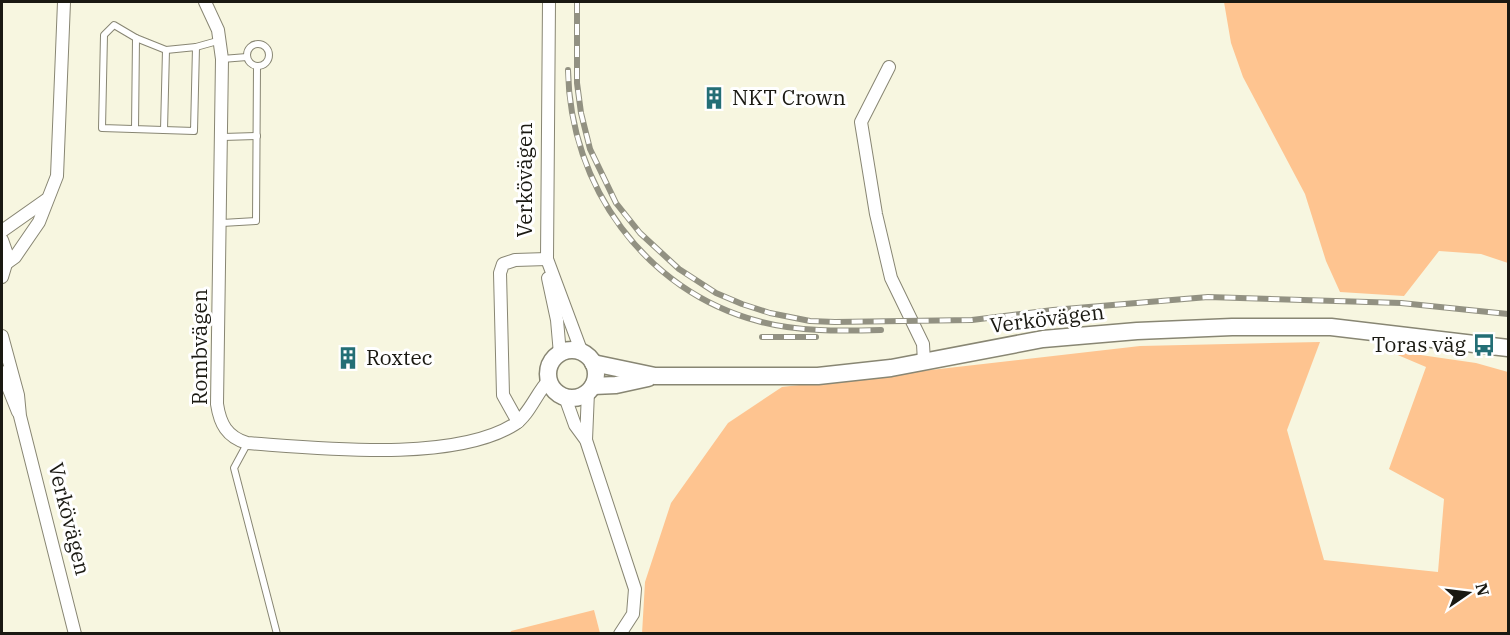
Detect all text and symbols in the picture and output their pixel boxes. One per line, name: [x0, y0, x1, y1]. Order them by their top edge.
place label: NKT Crown: [732, 83, 846, 111]
building icon: NKT Crown: [701, 85, 727, 111]
street label: Verkövägen: [510, 122, 538, 238]
street label: Rombvägen: [185, 289, 213, 405]
street label: Verkövägen: [988, 297, 1106, 339]
place label: Toras väg: [1372, 330, 1467, 358]
bus stop icon: Toras väg: [1471, 332, 1497, 358]
place label: Roxtec: [366, 343, 433, 371]
building icon: Roxtec: [335, 345, 361, 371]
street label: Verkövägen: [42, 459, 97, 578]
north arrow: [1438, 563, 1498, 623]
text: N: [1471, 581, 1494, 598]

